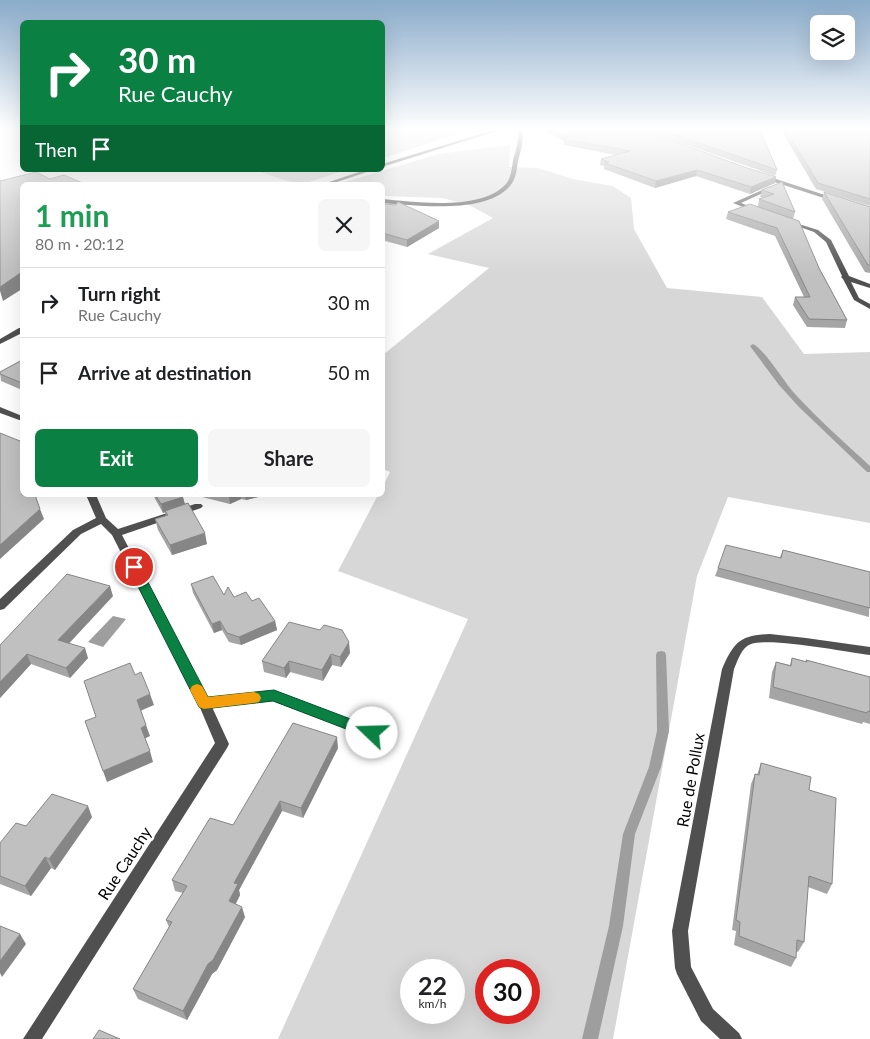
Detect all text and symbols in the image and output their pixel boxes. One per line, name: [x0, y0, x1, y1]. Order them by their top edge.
map controls: [810, 15, 855, 60]
button: layers: [810, 15, 855, 60]
text: 30 m: [118, 38, 196, 80]
icon: right: [35, 40, 100, 105]
text: Rue Cauchy: [118, 80, 233, 107]
icon: arrive: [87, 135, 115, 163]
text: Then: [35, 138, 77, 161]
text: 1 min: [35, 197, 109, 233]
button: close: [318, 199, 370, 251]
text: 80 m · 20:12: [35, 234, 124, 253]
text: Turn right: [78, 282, 160, 305]
icon: right: [35, 289, 63, 317]
text: 30 m: [327, 291, 370, 314]
text: Rue Cauchy: [78, 305, 161, 324]
icon: arrive: [35, 359, 63, 387]
text: Arrive at destination: [78, 361, 251, 384]
text: 50 m: [327, 361, 370, 384]
button: Exit: [35, 429, 198, 487]
button: Share: [208, 429, 370, 487]
pin: [113, 546, 155, 588]
icon: arrive: [120, 553, 148, 581]
position arrow: [345, 706, 397, 758]
street label: Rue de Pollux: [672, 731, 708, 829]
street label: Rue Cauchy: [93, 822, 155, 903]
speed limit sign: 30: [475, 959, 540, 1024]
text: 22: [418, 970, 447, 1000]
text: km/h: [418, 996, 447, 1011]

